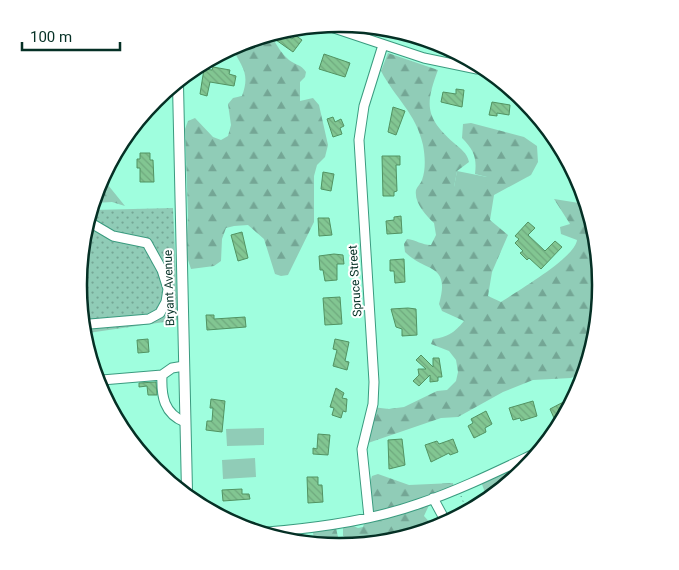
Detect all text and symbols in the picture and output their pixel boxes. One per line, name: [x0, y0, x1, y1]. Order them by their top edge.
scale bar: [22, 20, 120, 52]
text: 100 m: [30, 28, 72, 46]
street label: Spruce Street: [346, 245, 364, 317]
street label: Bryant Avenue: [161, 250, 177, 326]

